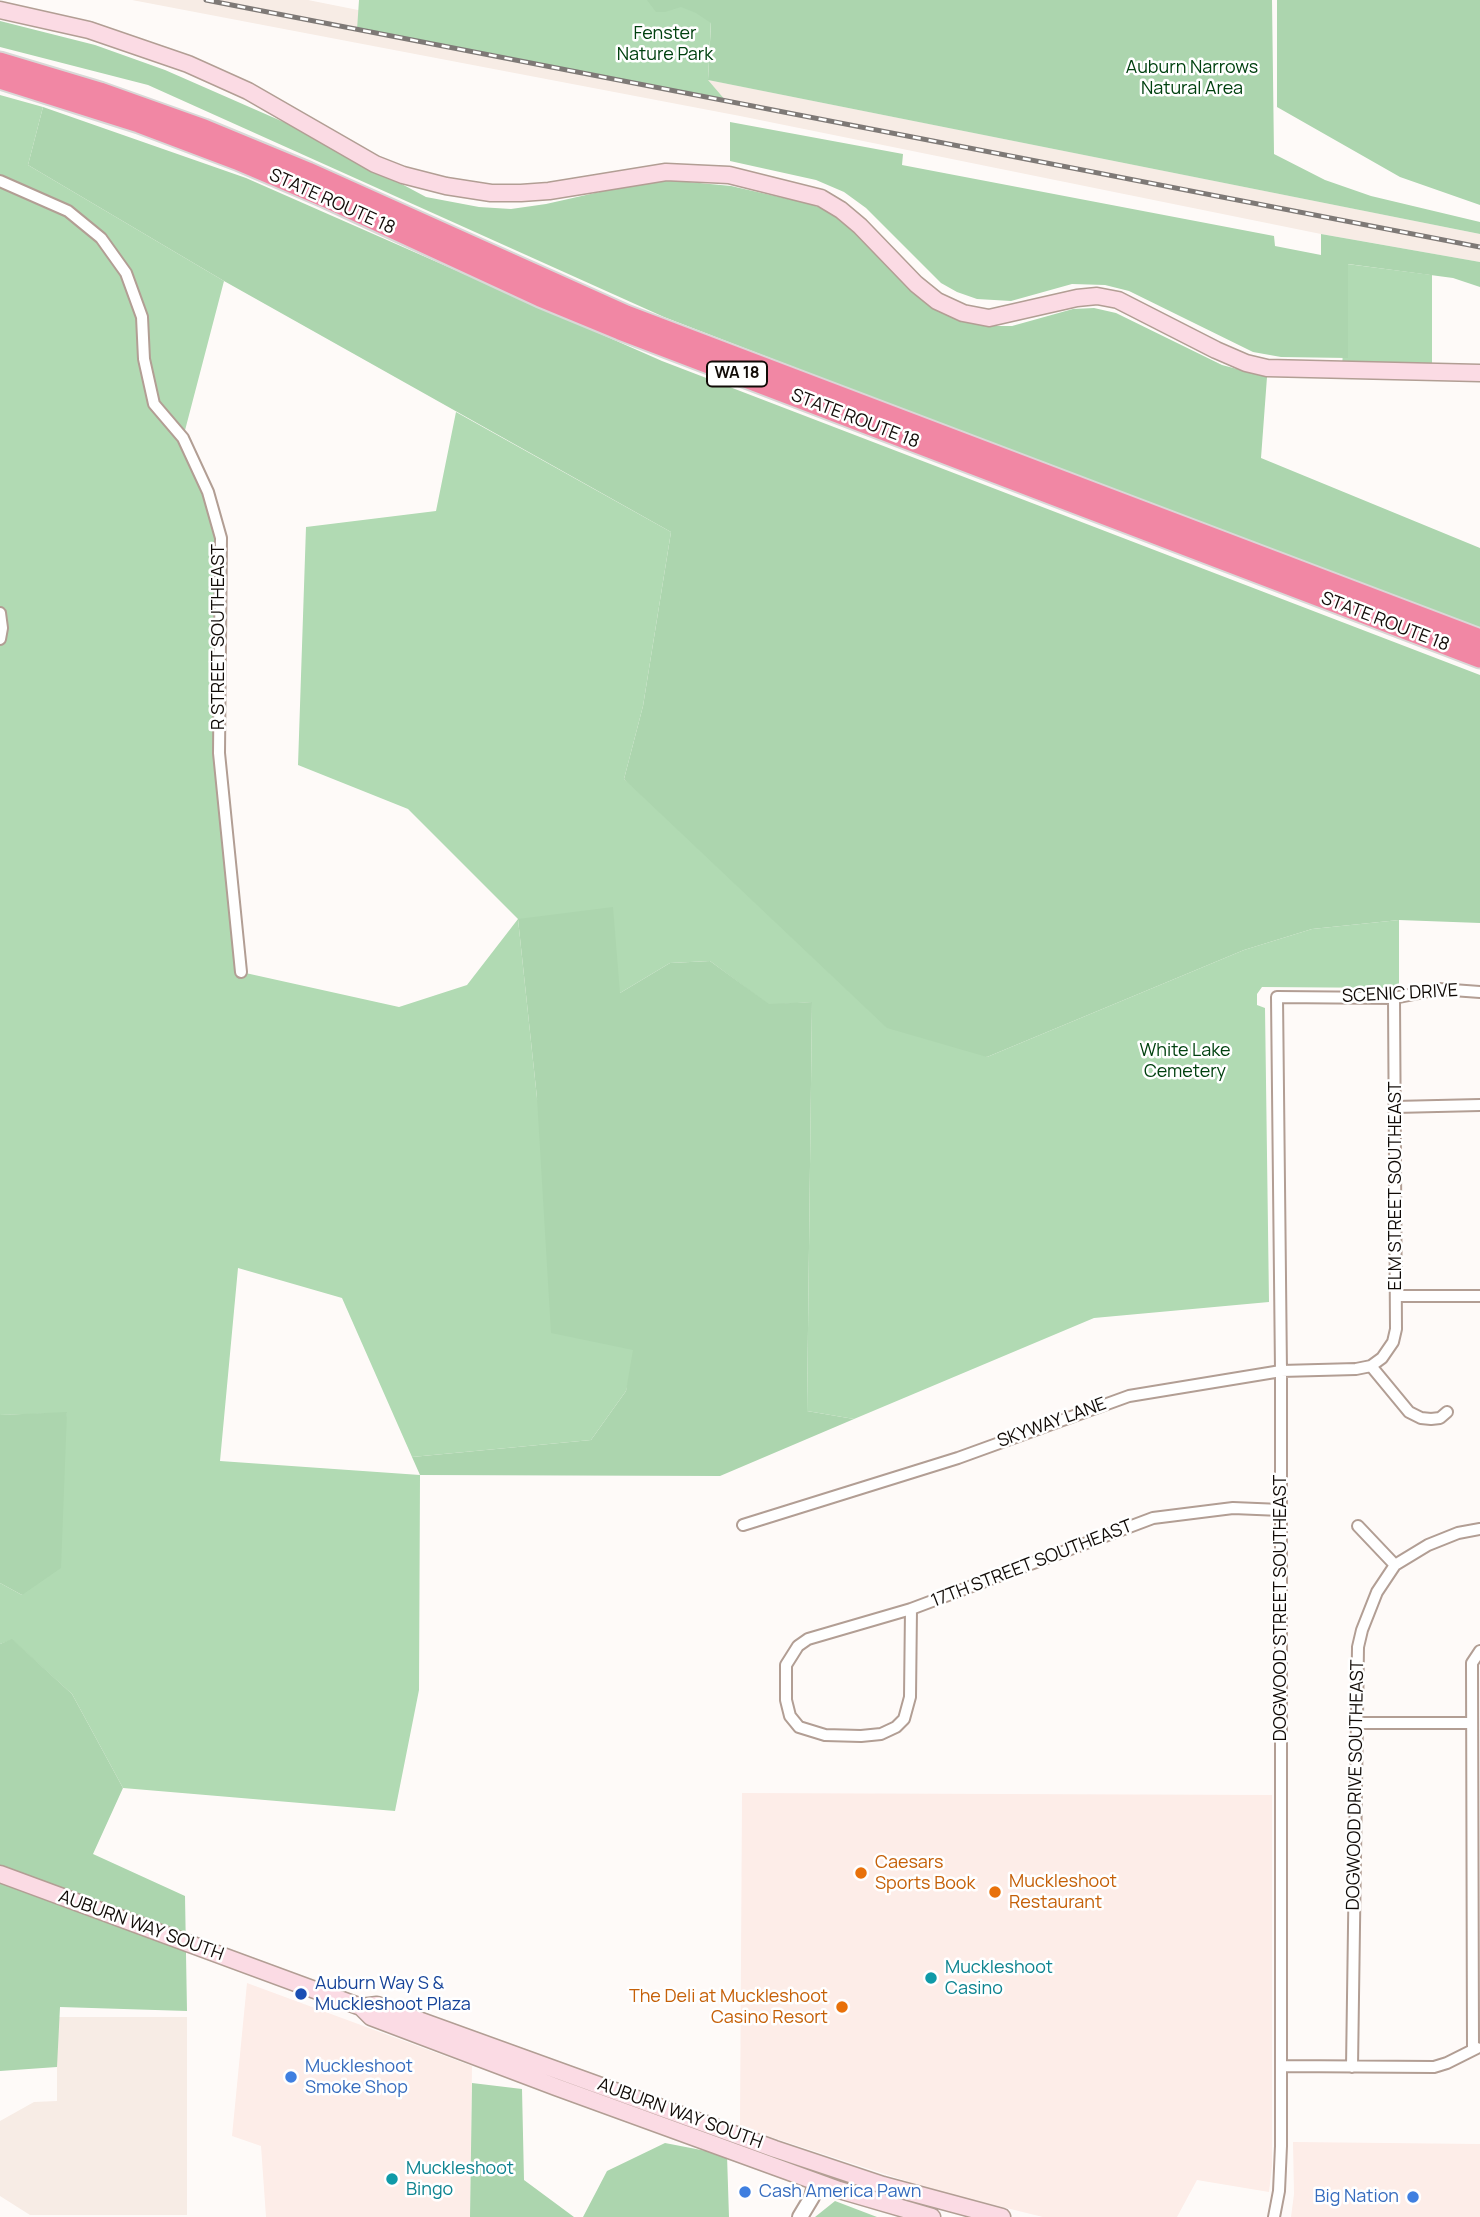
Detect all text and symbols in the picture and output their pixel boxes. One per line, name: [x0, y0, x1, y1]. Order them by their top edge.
park label: Fenster Nature Park: [617, 23, 713, 66]
park label: Auburn Narrows Natural Area: [1126, 57, 1258, 100]
street label: STATE ROUTE 18: [266, 165, 398, 239]
road number: WA 18: [707, 362, 767, 386]
street label: STATE ROUTE 18: [788, 385, 922, 453]
street label: R STREET SOUTHEAST: [208, 544, 230, 730]
street label: STATE ROUTE 18: [1318, 588, 1452, 656]
street label: SCENIC DRIVE: [1342, 980, 1458, 1008]
park label: White Lake Cemetery: [1139, 1040, 1231, 1082]
street label: ELM STREET SOUTHEAST: [1385, 1081, 1407, 1291]
street label: SKYWAY LANE: [995, 1393, 1109, 1453]
street label: DOGWOOD STREET SOUTHEAST: [1270, 1475, 1292, 1741]
street label: 17TH STREET SOUTHEAST: [928, 1516, 1136, 1612]
street label: DOGWOOD DRIVE SOUTHEAST: [1343, 1659, 1369, 1911]
place label: Caesars Sports Book: [875, 1852, 975, 1895]
marker: Caesars Sports Book: [853, 1865, 869, 1881]
place label: Muckleshoot Restaurant: [1009, 1871, 1117, 1913]
marker: Muckleshoot Restaurant: [987, 1884, 1003, 1900]
street label: AUBURN WAY SOUTH: [56, 1886, 226, 1966]
place label: Muckleshoot Casino: [945, 1957, 1053, 2000]
marker: Muckleshoot Casino: [923, 1970, 939, 1986]
place label: Auburn Way S & Muckleshoot Plaza: [315, 1973, 471, 2016]
marker: Auburn Way S & Muckleshoot Plaza: [293, 1986, 309, 2002]
place label: The Deli at Muckleshoot Casino Resort: [629, 1986, 828, 2028]
marker: The Deli at Muckleshoot Casino Resort: [834, 1999, 850, 2015]
place label: Muckleshoot Smoke Shop: [305, 2056, 413, 2098]
marker: Muckleshoot Smoke Shop: [283, 2069, 299, 2085]
street label: AUBURN WAY SOUTH: [595, 2074, 765, 2154]
place label: Muckleshoot Bingo: [406, 2158, 514, 2200]
marker: Muckleshoot Bingo: [384, 2171, 400, 2187]
place label: Cash America Pawn: [759, 2181, 922, 2203]
marker: Cash America Pawn: [737, 2184, 753, 2200]
place label: Big Nation: [1314, 2186, 1399, 2208]
marker: Big Nation: [1405, 2189, 1421, 2205]

